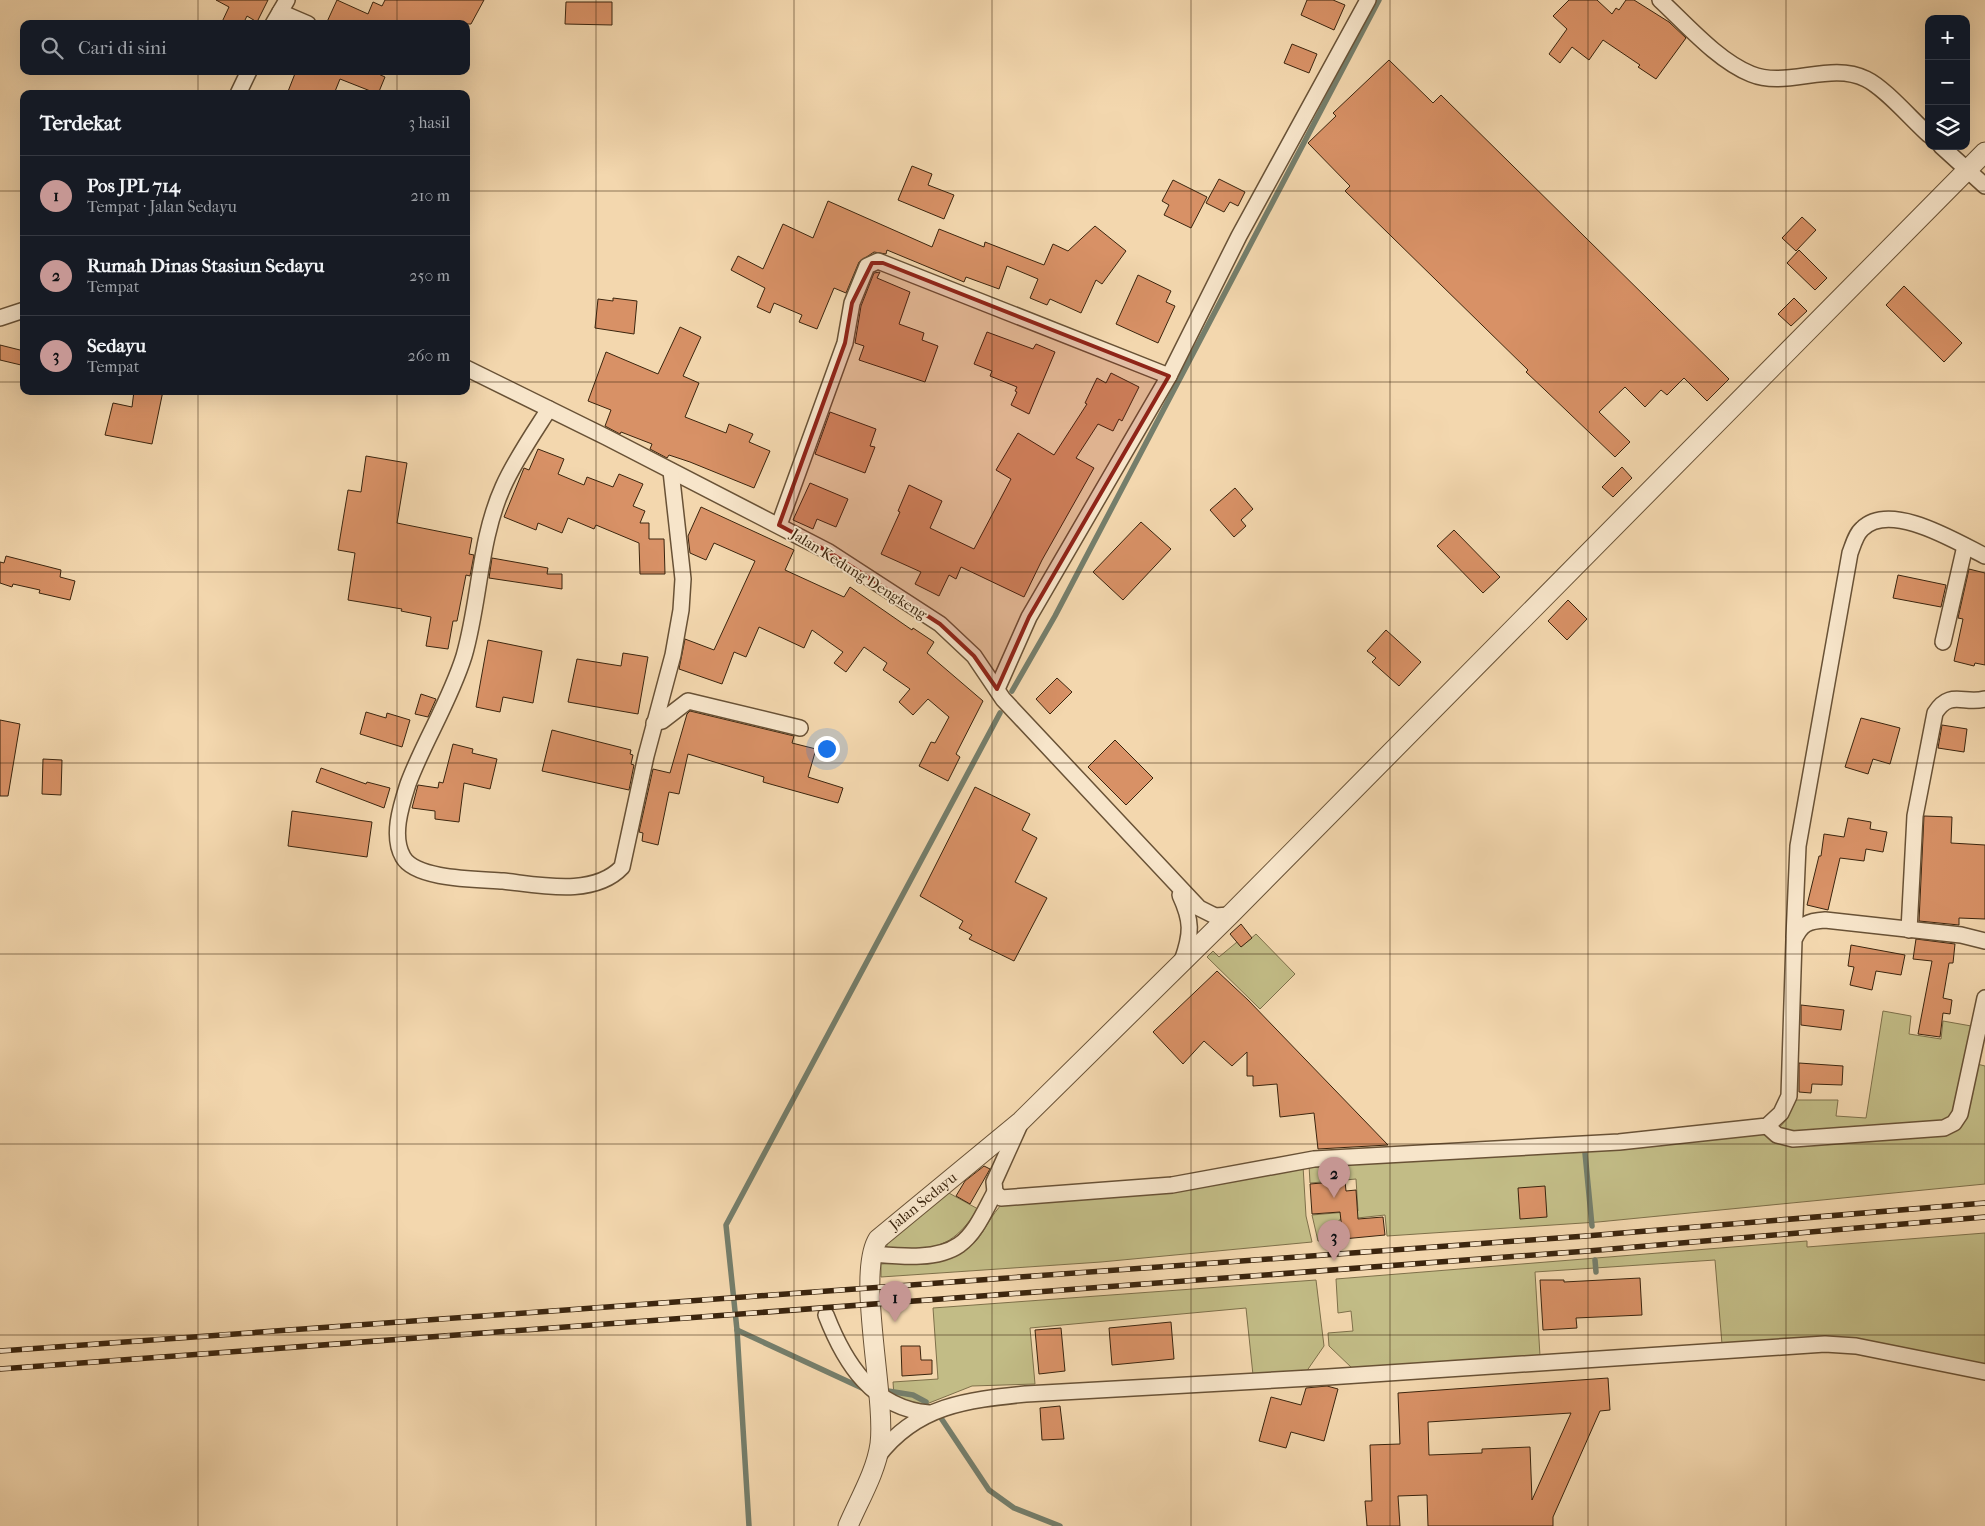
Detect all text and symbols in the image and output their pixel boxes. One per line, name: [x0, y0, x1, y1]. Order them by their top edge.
map controls: [1925, 15, 1970, 150]
button: +: [1925, 15, 1970, 60]
search box: [20, 20, 470, 75]
icon: search: [38, 34, 66, 62]
text: Cari di sini: [78, 37, 167, 59]
button: −: [1925, 60, 1970, 105]
button: layers: [1925, 105, 1970, 150]
text: Terdekat: [40, 111, 121, 135]
text: 3 hasil: [409, 113, 450, 132]
text: Pos JPL 714: [87, 175, 180, 197]
text: 1: [53, 186, 59, 205]
text: 210 m: [411, 186, 450, 205]
text: Tempat · Jalan Sedayu: [87, 197, 237, 216]
text: Rumah Dinas Stasiun Sedayu: [87, 255, 324, 277]
text: 2: [52, 266, 60, 285]
text: 250 m: [409, 266, 450, 285]
text: Tempat: [87, 277, 139, 296]
text: Sedayu: [87, 335, 146, 357]
text: 3: [53, 346, 59, 365]
text: 260 m: [408, 346, 450, 365]
text: Tempat: [87, 357, 139, 376]
street label: Jalan Kedung Dengkeng: [787, 524, 931, 624]
your location: [814, 736, 840, 762]
pin: 2: [1318, 1157, 1350, 1198]
street label: Jalan Sedayu: [885, 1168, 961, 1234]
pin: 3: [1318, 1220, 1350, 1261]
pin: 1: [879, 1281, 911, 1322]

